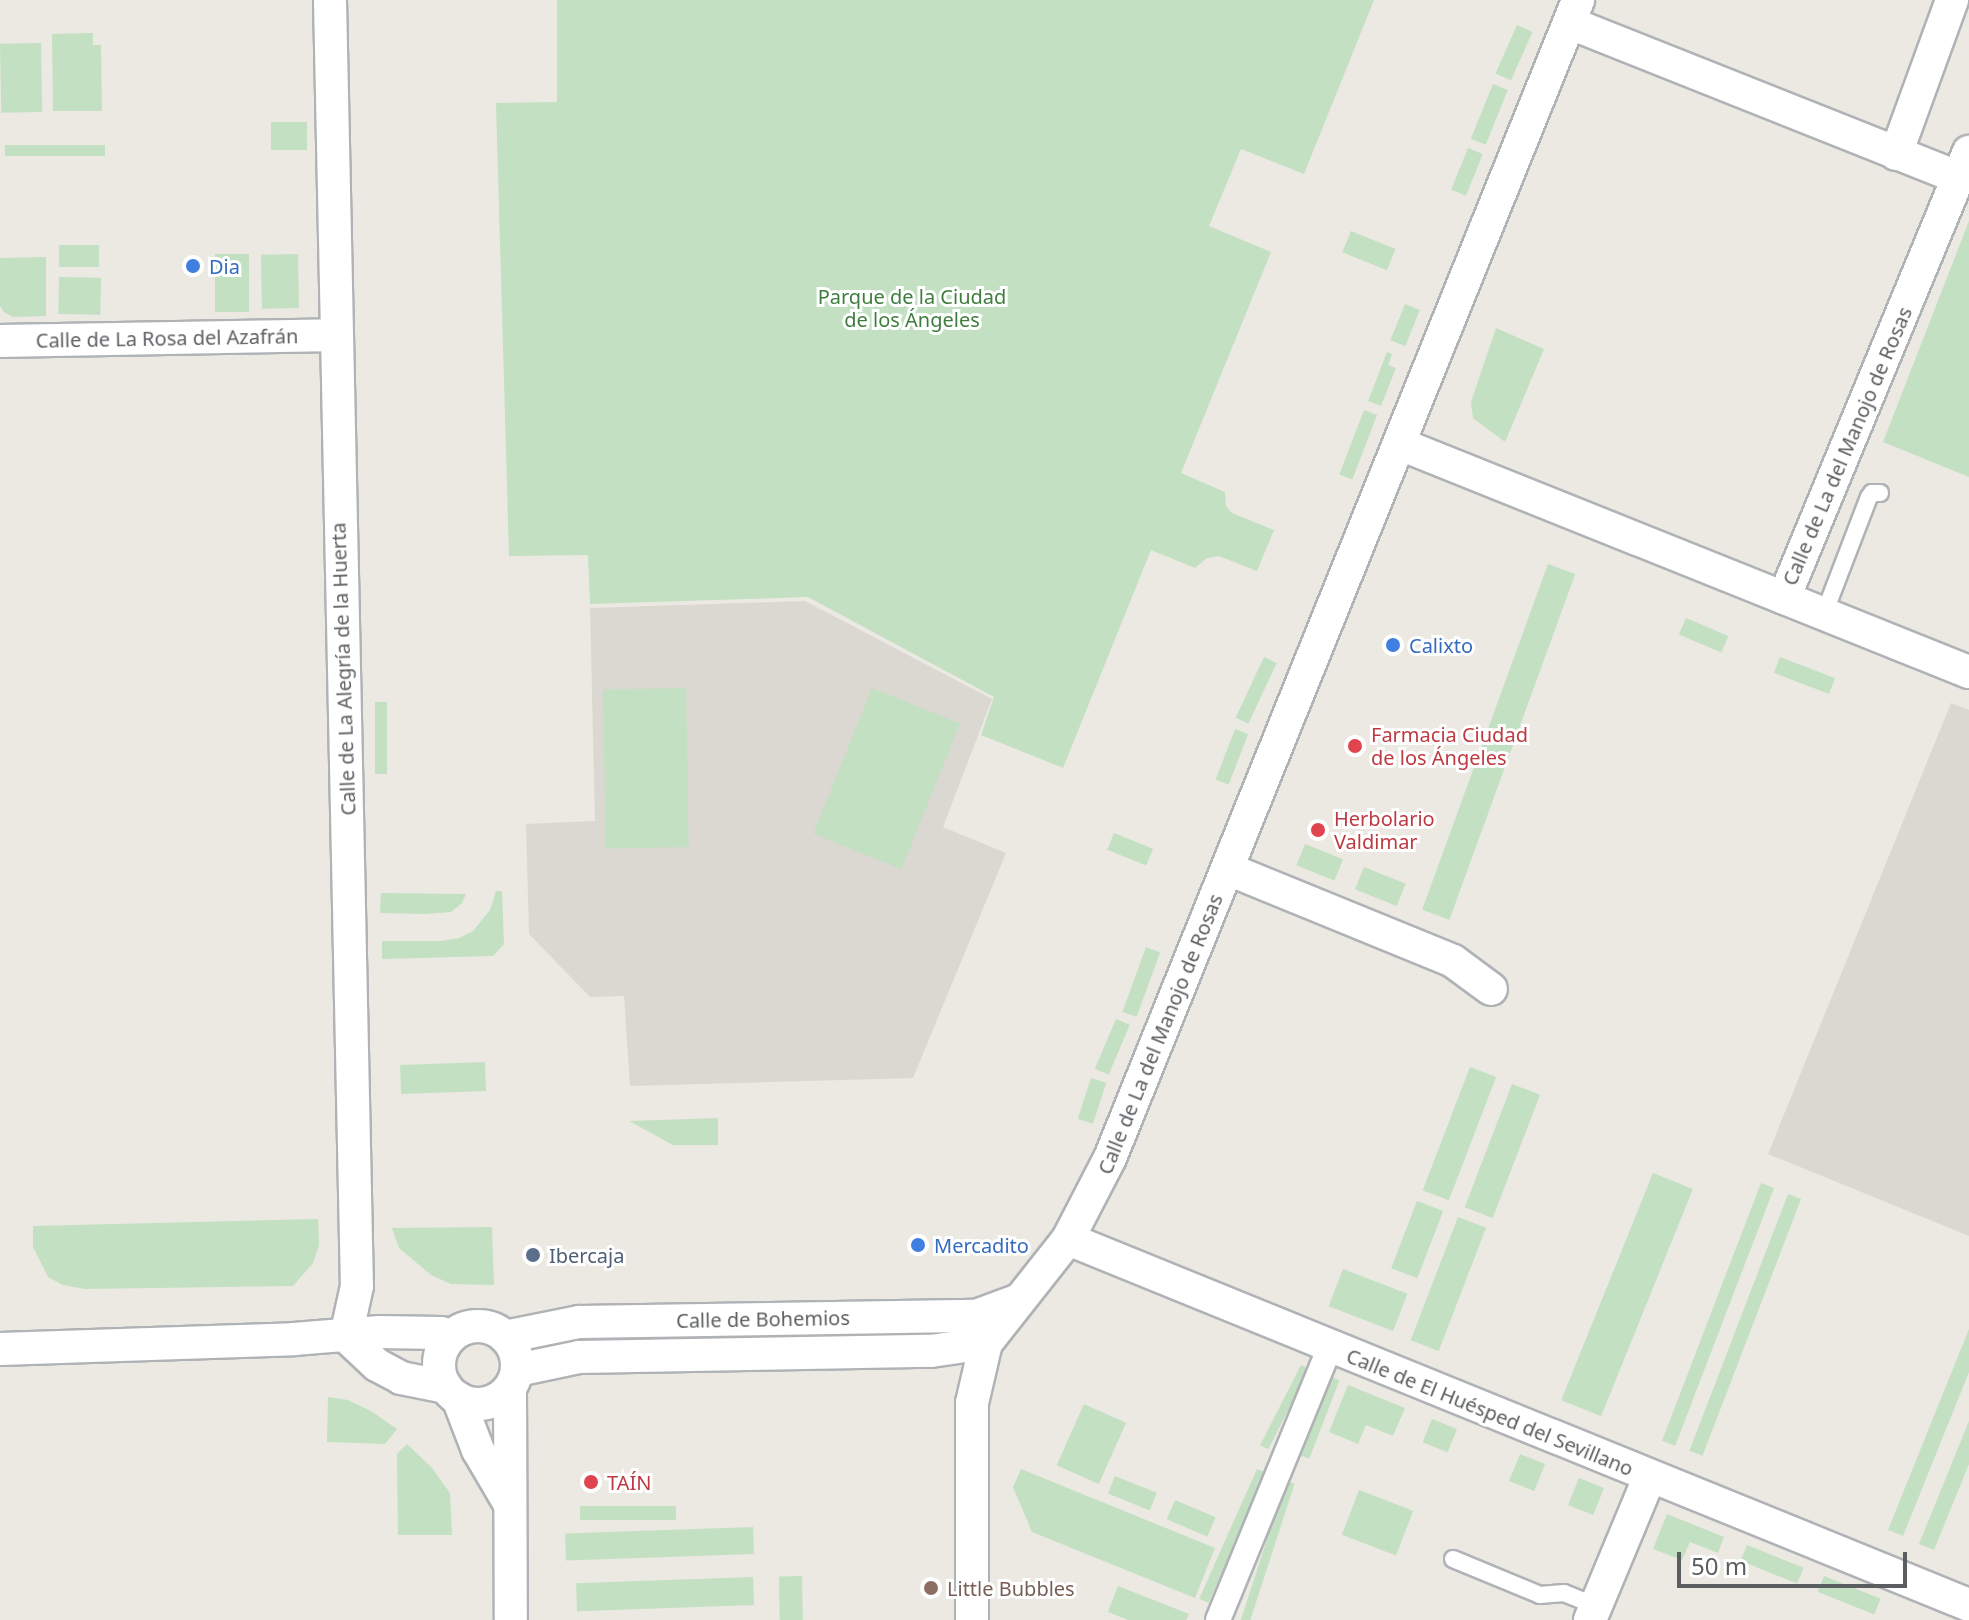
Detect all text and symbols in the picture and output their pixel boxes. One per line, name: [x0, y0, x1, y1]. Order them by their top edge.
place label: Dia: [209, 254, 240, 278]
marker: Dia: [184, 257, 202, 275]
park label: Parque de la Ciudad de los Ángeles: [818, 284, 1006, 331]
street label: Calle de La del Manojo de Rosas: [1777, 303, 1917, 589]
street label: Calle de La Rosa del Azafrán: [36, 324, 298, 352]
street label: Calle de La Alegría de la Huerta: [326, 522, 360, 816]
place label: Calixto: [1409, 633, 1473, 657]
marker: Calixto: [1384, 636, 1402, 654]
place label: Farmacia Ciudad de los Ángeles: [1371, 722, 1528, 769]
marker: Farmacia Ciudad de los Ángeles: [1346, 737, 1364, 755]
place label: Herbolario Valdimar: [1334, 806, 1435, 853]
marker: Herbolario Valdimar: [1309, 821, 1327, 839]
street label: Calle de La del Manojo de Rosas: [1093, 890, 1227, 1178]
place label: Mercadito: [934, 1233, 1029, 1257]
marker: Mercadito: [909, 1236, 927, 1254]
place label: Ibercaja: [549, 1243, 624, 1267]
marker: Ibercaja: [524, 1246, 542, 1264]
street label: Calle de Bohemios: [676, 1305, 850, 1333]
street label: Calle de El Huésped del Sevillano: [1343, 1343, 1637, 1481]
place label: TAÍN: [607, 1470, 651, 1494]
marker: TAÍN: [582, 1473, 600, 1491]
scale bar: [1681, 1536, 1911, 1586]
text: 50 m: [1691, 1549, 1747, 1582]
place label: Little Bubbles: [947, 1576, 1075, 1600]
marker: Little Bubbles: [922, 1579, 940, 1597]

